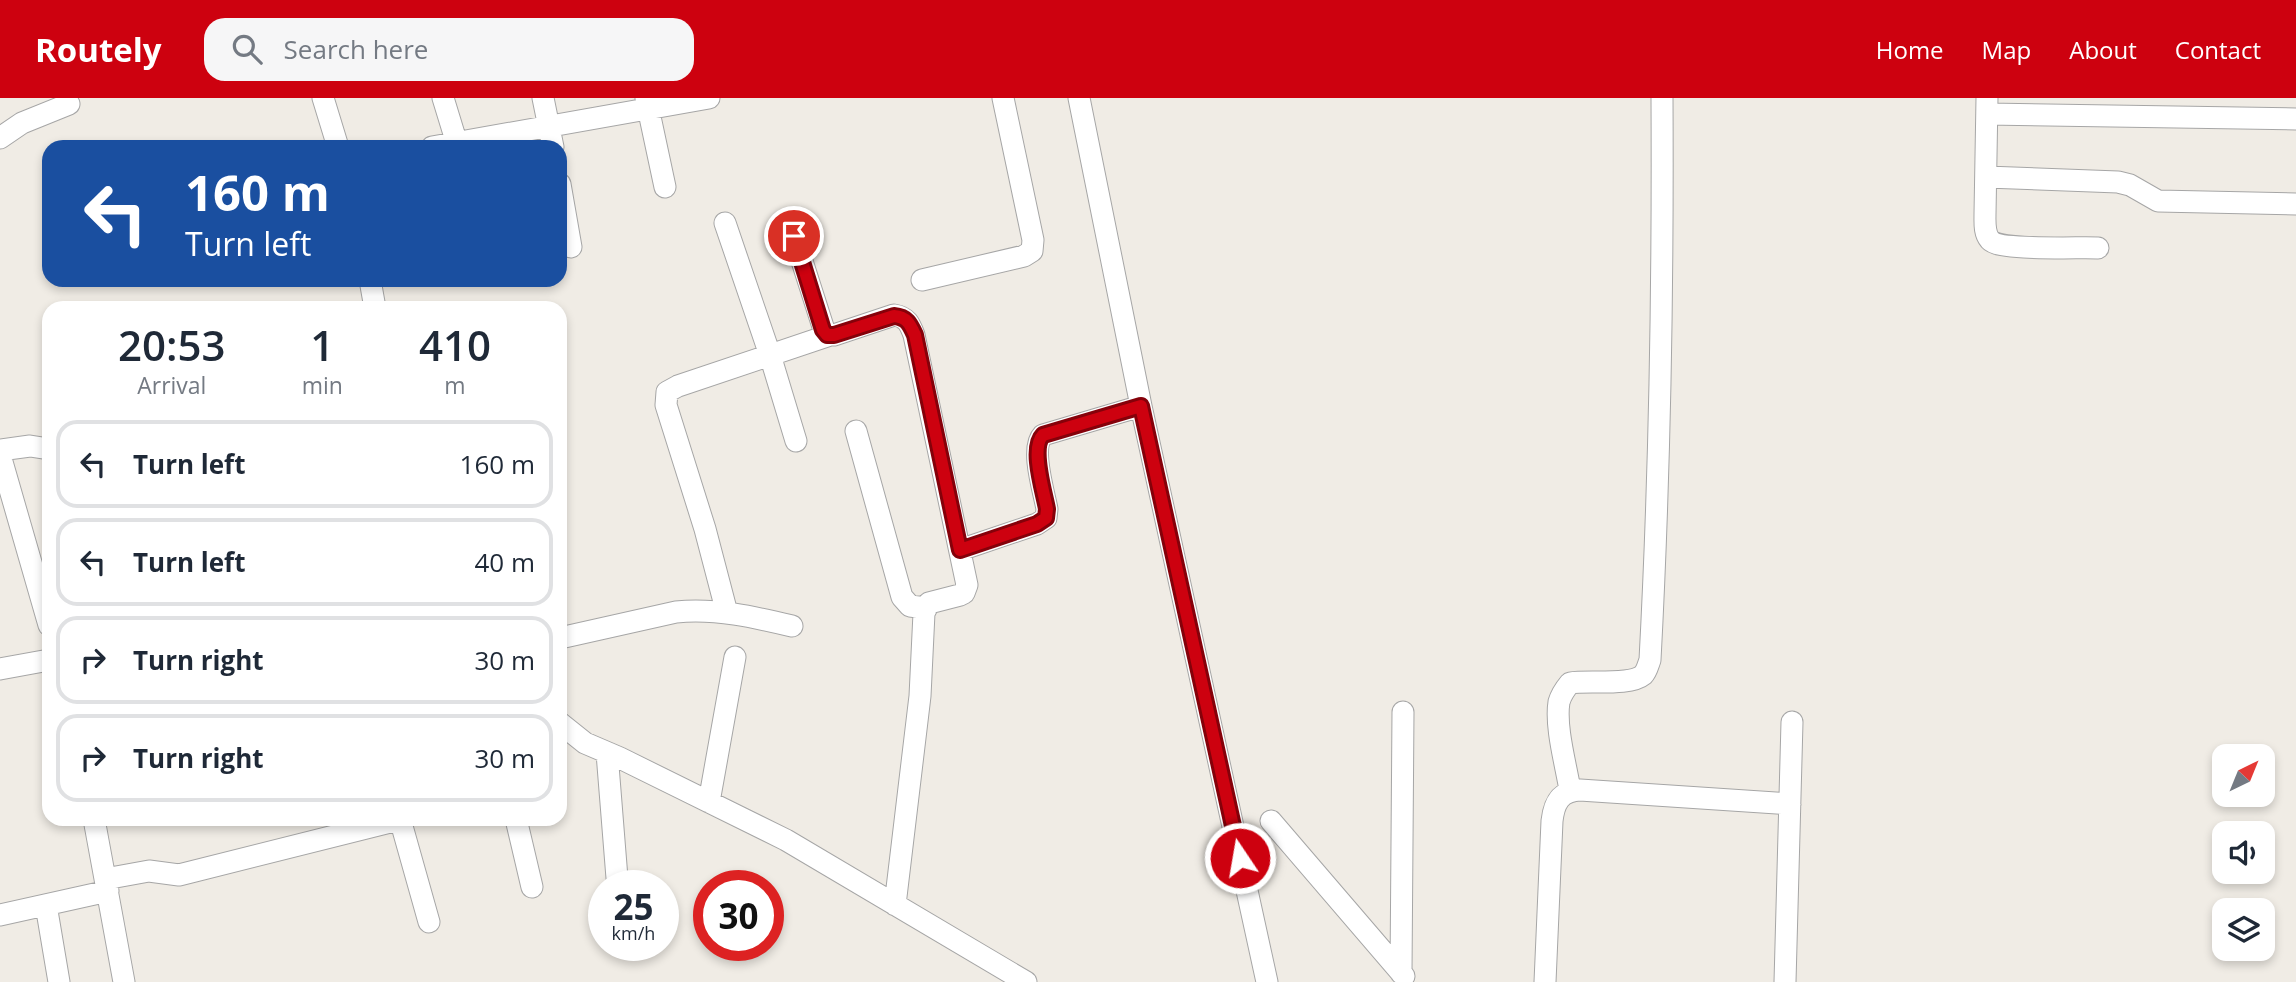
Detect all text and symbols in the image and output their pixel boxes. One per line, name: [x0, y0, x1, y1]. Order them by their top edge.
search box: [204, 18, 694, 81]
text: Routely: [35, 27, 162, 72]
icon: search: [228, 30, 266, 68]
text: Search here: [284, 31, 428, 67]
text: Home: [1876, 33, 1944, 66]
text: Map: [1982, 33, 2031, 66]
text: About: [2069, 33, 2137, 66]
text: Contact: [2175, 33, 2261, 66]
text: 160 m: [185, 159, 330, 225]
icon: left: [70, 168, 161, 259]
pin: [764, 206, 824, 266]
icon: arrive: [775, 217, 813, 255]
text: Turn left: [185, 222, 311, 265]
text: 20:53: [118, 316, 226, 373]
text: 1: [310, 316, 334, 373]
text: 410: [419, 316, 491, 373]
text: Arrival: [137, 369, 206, 401]
text: min: [302, 369, 343, 401]
text: m: [444, 369, 466, 401]
icon: left: [74, 445, 112, 483]
text: Turn left: [133, 446, 245, 482]
text: 160 m: [460, 446, 535, 482]
icon: left: [74, 543, 112, 581]
text: Turn left: [133, 544, 245, 580]
text: 40 m: [474, 544, 535, 580]
icon: right: [74, 641, 112, 679]
text: Turn right: [133, 642, 264, 678]
text: 30 m: [474, 642, 535, 678]
icon: right: [74, 739, 112, 777]
text: Turn right: [133, 740, 264, 776]
text: 30 m: [474, 740, 535, 776]
north arrow: [2212, 744, 2275, 807]
map controls: [2212, 744, 2275, 961]
position arrow: [1203, 821, 1277, 895]
button: sound: [2212, 821, 2275, 884]
speed limit sign: 30: [693, 870, 784, 961]
text: 25: [613, 883, 654, 930]
button: layers: [2212, 898, 2275, 961]
text: km/h: [612, 921, 655, 945]

